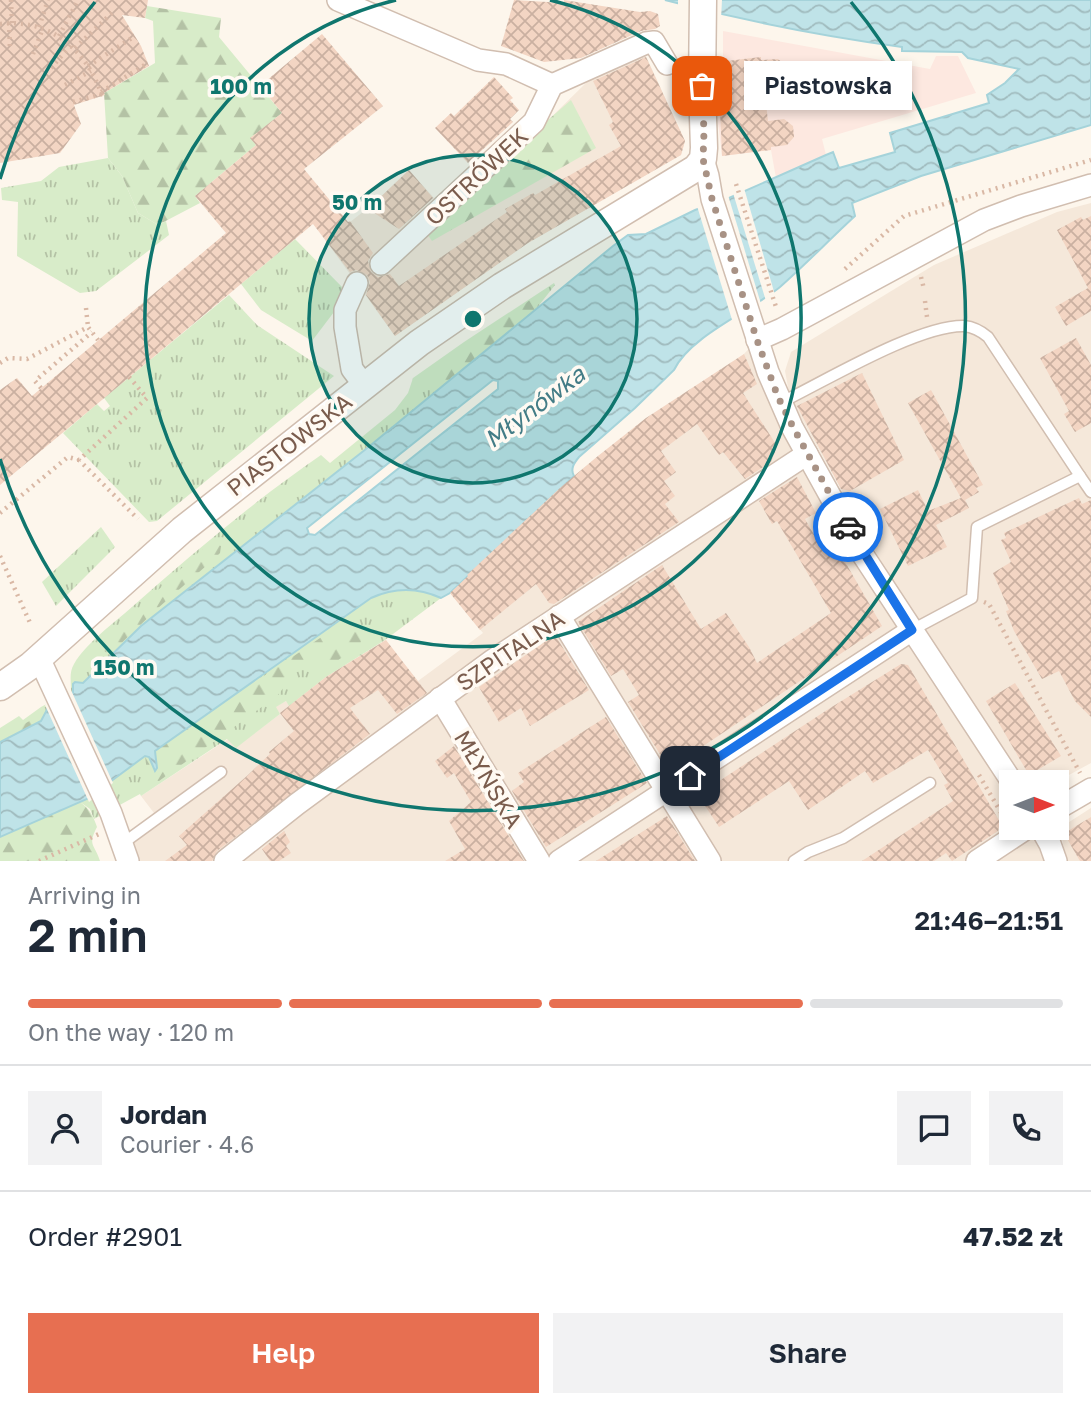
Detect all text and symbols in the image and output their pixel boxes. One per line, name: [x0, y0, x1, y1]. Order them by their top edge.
pin: [672, 56, 732, 116]
callout: Piastowska: [744, 62, 912, 110]
icon: bag: [683, 67, 721, 105]
text: Piastowska: [764, 71, 892, 99]
text: 100 m: [210, 73, 272, 99]
street label: OSTRÓWEK: [419, 121, 533, 231]
text: 50 m: [332, 189, 382, 215]
centre of rings: [461, 307, 485, 331]
water label: Młynówka: [478, 358, 592, 454]
street label: PIASTOWSKA: [221, 387, 357, 501]
courier: [813, 492, 883, 562]
icon: car: [829, 508, 867, 546]
street label: SZPITALNA: [451, 604, 569, 696]
text: 150 m: [94, 654, 154, 680]
street label: MŁYŃSKA: [449, 725, 529, 833]
pin: [660, 746, 720, 806]
icon: home: [671, 757, 709, 795]
north arrow: [999, 770, 1069, 840]
map controls: [999, 770, 1069, 840]
text: Arriving in: [28, 881, 141, 909]
text: 21:46–21:51: [915, 905, 1063, 936]
text: 2 min: [28, 907, 148, 962]
text: On the way · 120 m: [28, 1018, 234, 1046]
button: person: [28, 1091, 102, 1165]
button: chat: [897, 1091, 971, 1165]
button: phone: [989, 1091, 1063, 1165]
text: Jordan: [120, 1099, 207, 1130]
text: Courier · 4.6: [120, 1130, 254, 1158]
text: Order #2901: [28, 1221, 182, 1252]
text: 47.52 zł: [963, 1221, 1063, 1252]
button: Help: [28, 1313, 539, 1393]
button: Share: [553, 1313, 1063, 1393]

